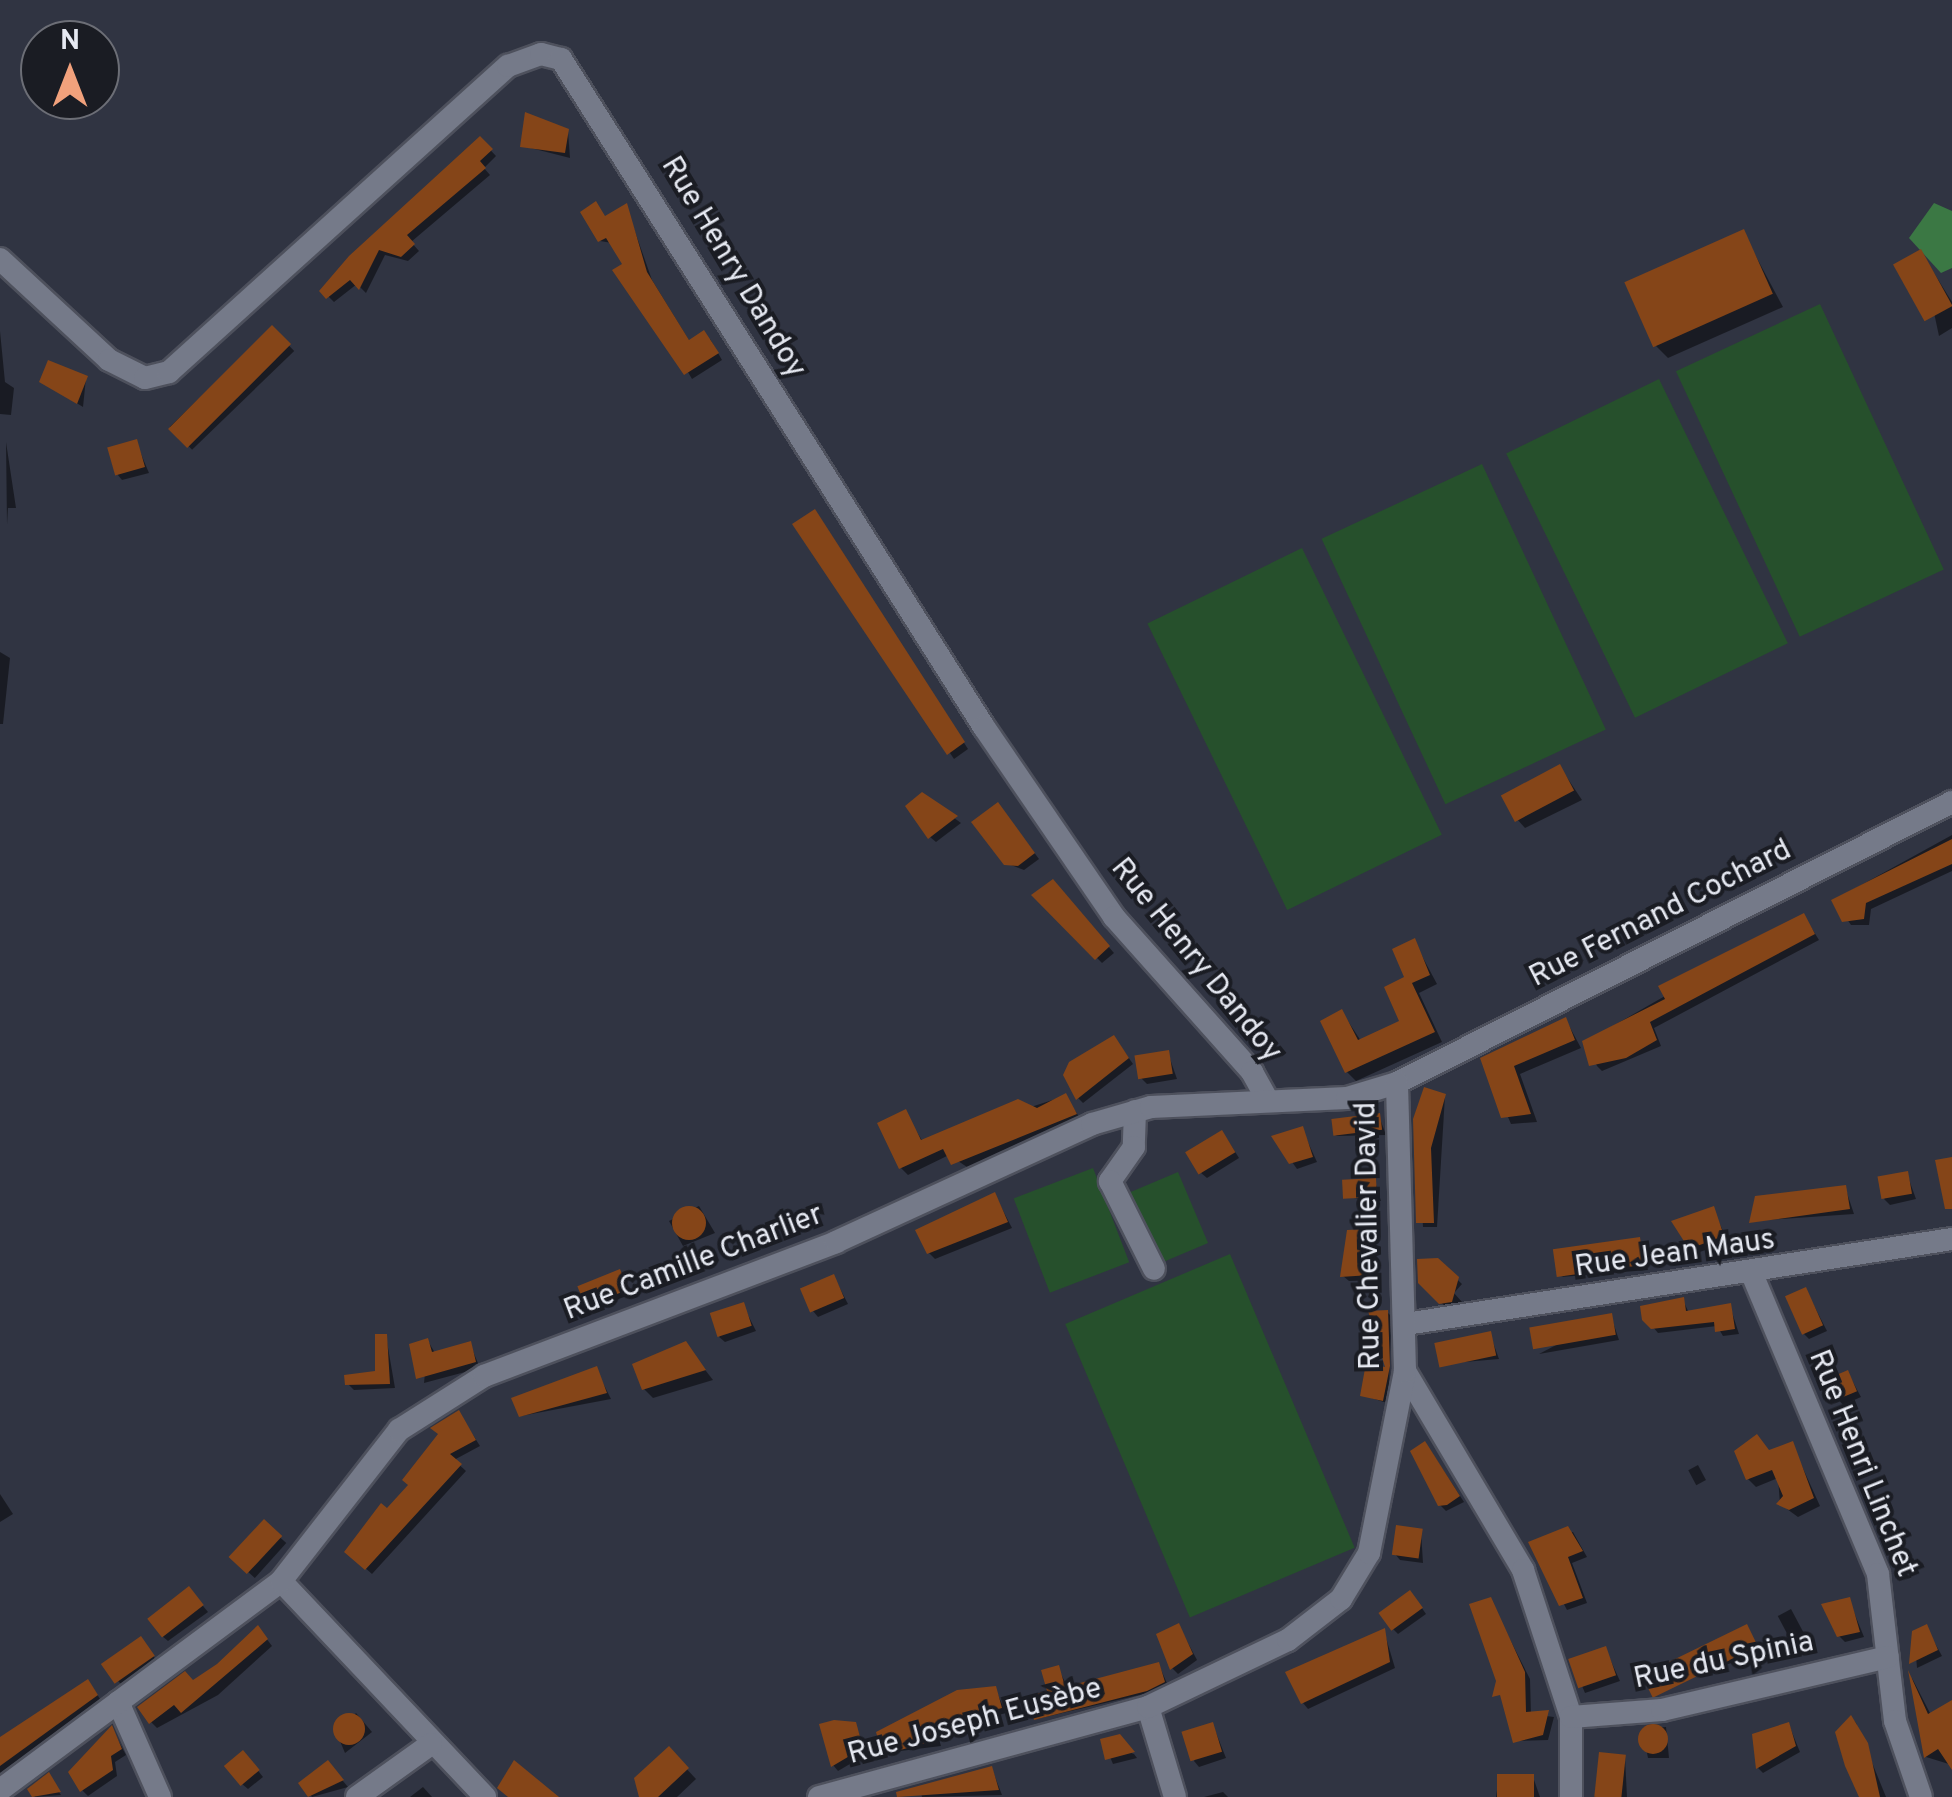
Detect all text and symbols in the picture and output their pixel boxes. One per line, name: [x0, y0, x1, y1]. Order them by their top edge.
north arrow: [20, 20, 120, 120]
text: N: [60, 24, 80, 60]
street label: Rue Henry Dandoy: [652, 151, 812, 385]
street label: Rue Fernand Cochard: [1524, 833, 1798, 997]
street label: Rue Henry Dandoy: [1102, 852, 1288, 1070]
street label: Rue Chevalier David: [1350, 1102, 1390, 1370]
street label: Rue Camille Charlier: [559, 1198, 829, 1330]
street label: Rue Jean Maus: [1573, 1223, 1777, 1287]
street label: Rue Henri Linchet: [1799, 1345, 1923, 1583]
street label: Rue du Spinia: [1631, 1625, 1817, 1699]
street label: Rue Joseph Eusèbe: [844, 1672, 1106, 1774]

